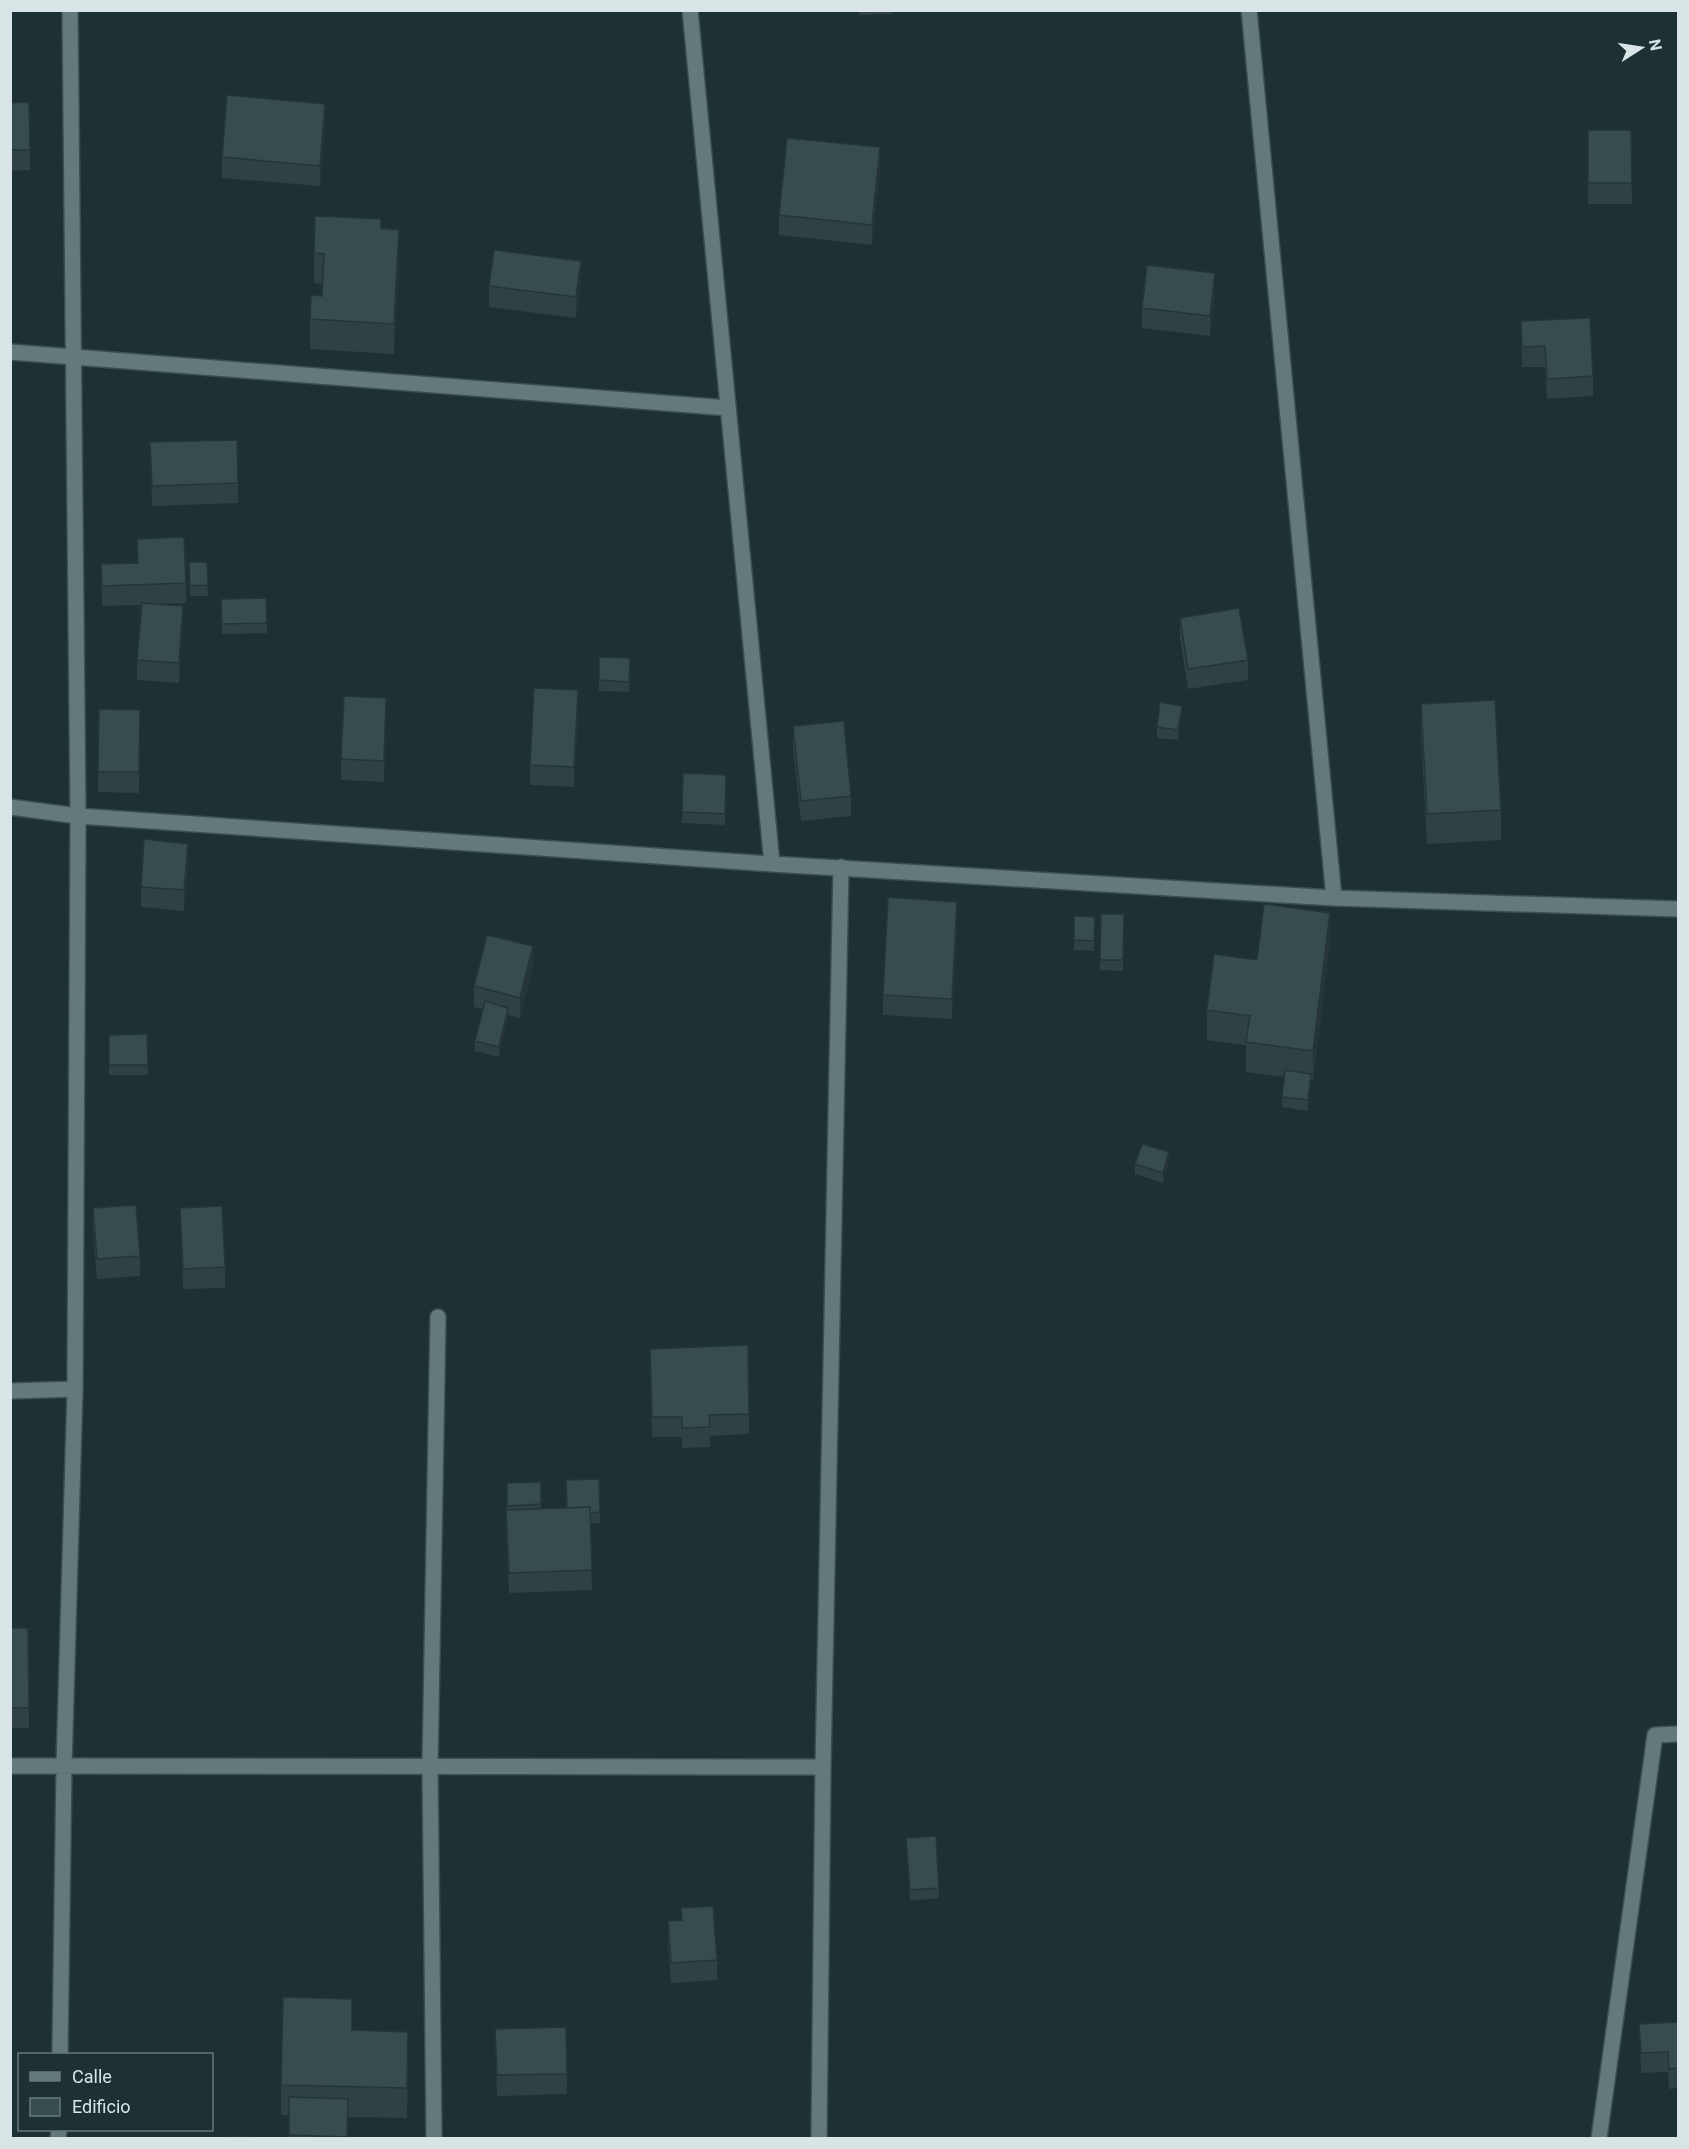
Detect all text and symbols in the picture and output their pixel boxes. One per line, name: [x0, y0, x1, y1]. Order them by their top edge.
north arrow: [1611, 18, 1671, 78]
text: N: [1645, 37, 1666, 52]
legend: [18, 2053, 213, 2131]
text: Calle: [72, 2066, 112, 2087]
text: Edificio: [72, 2096, 131, 2117]

